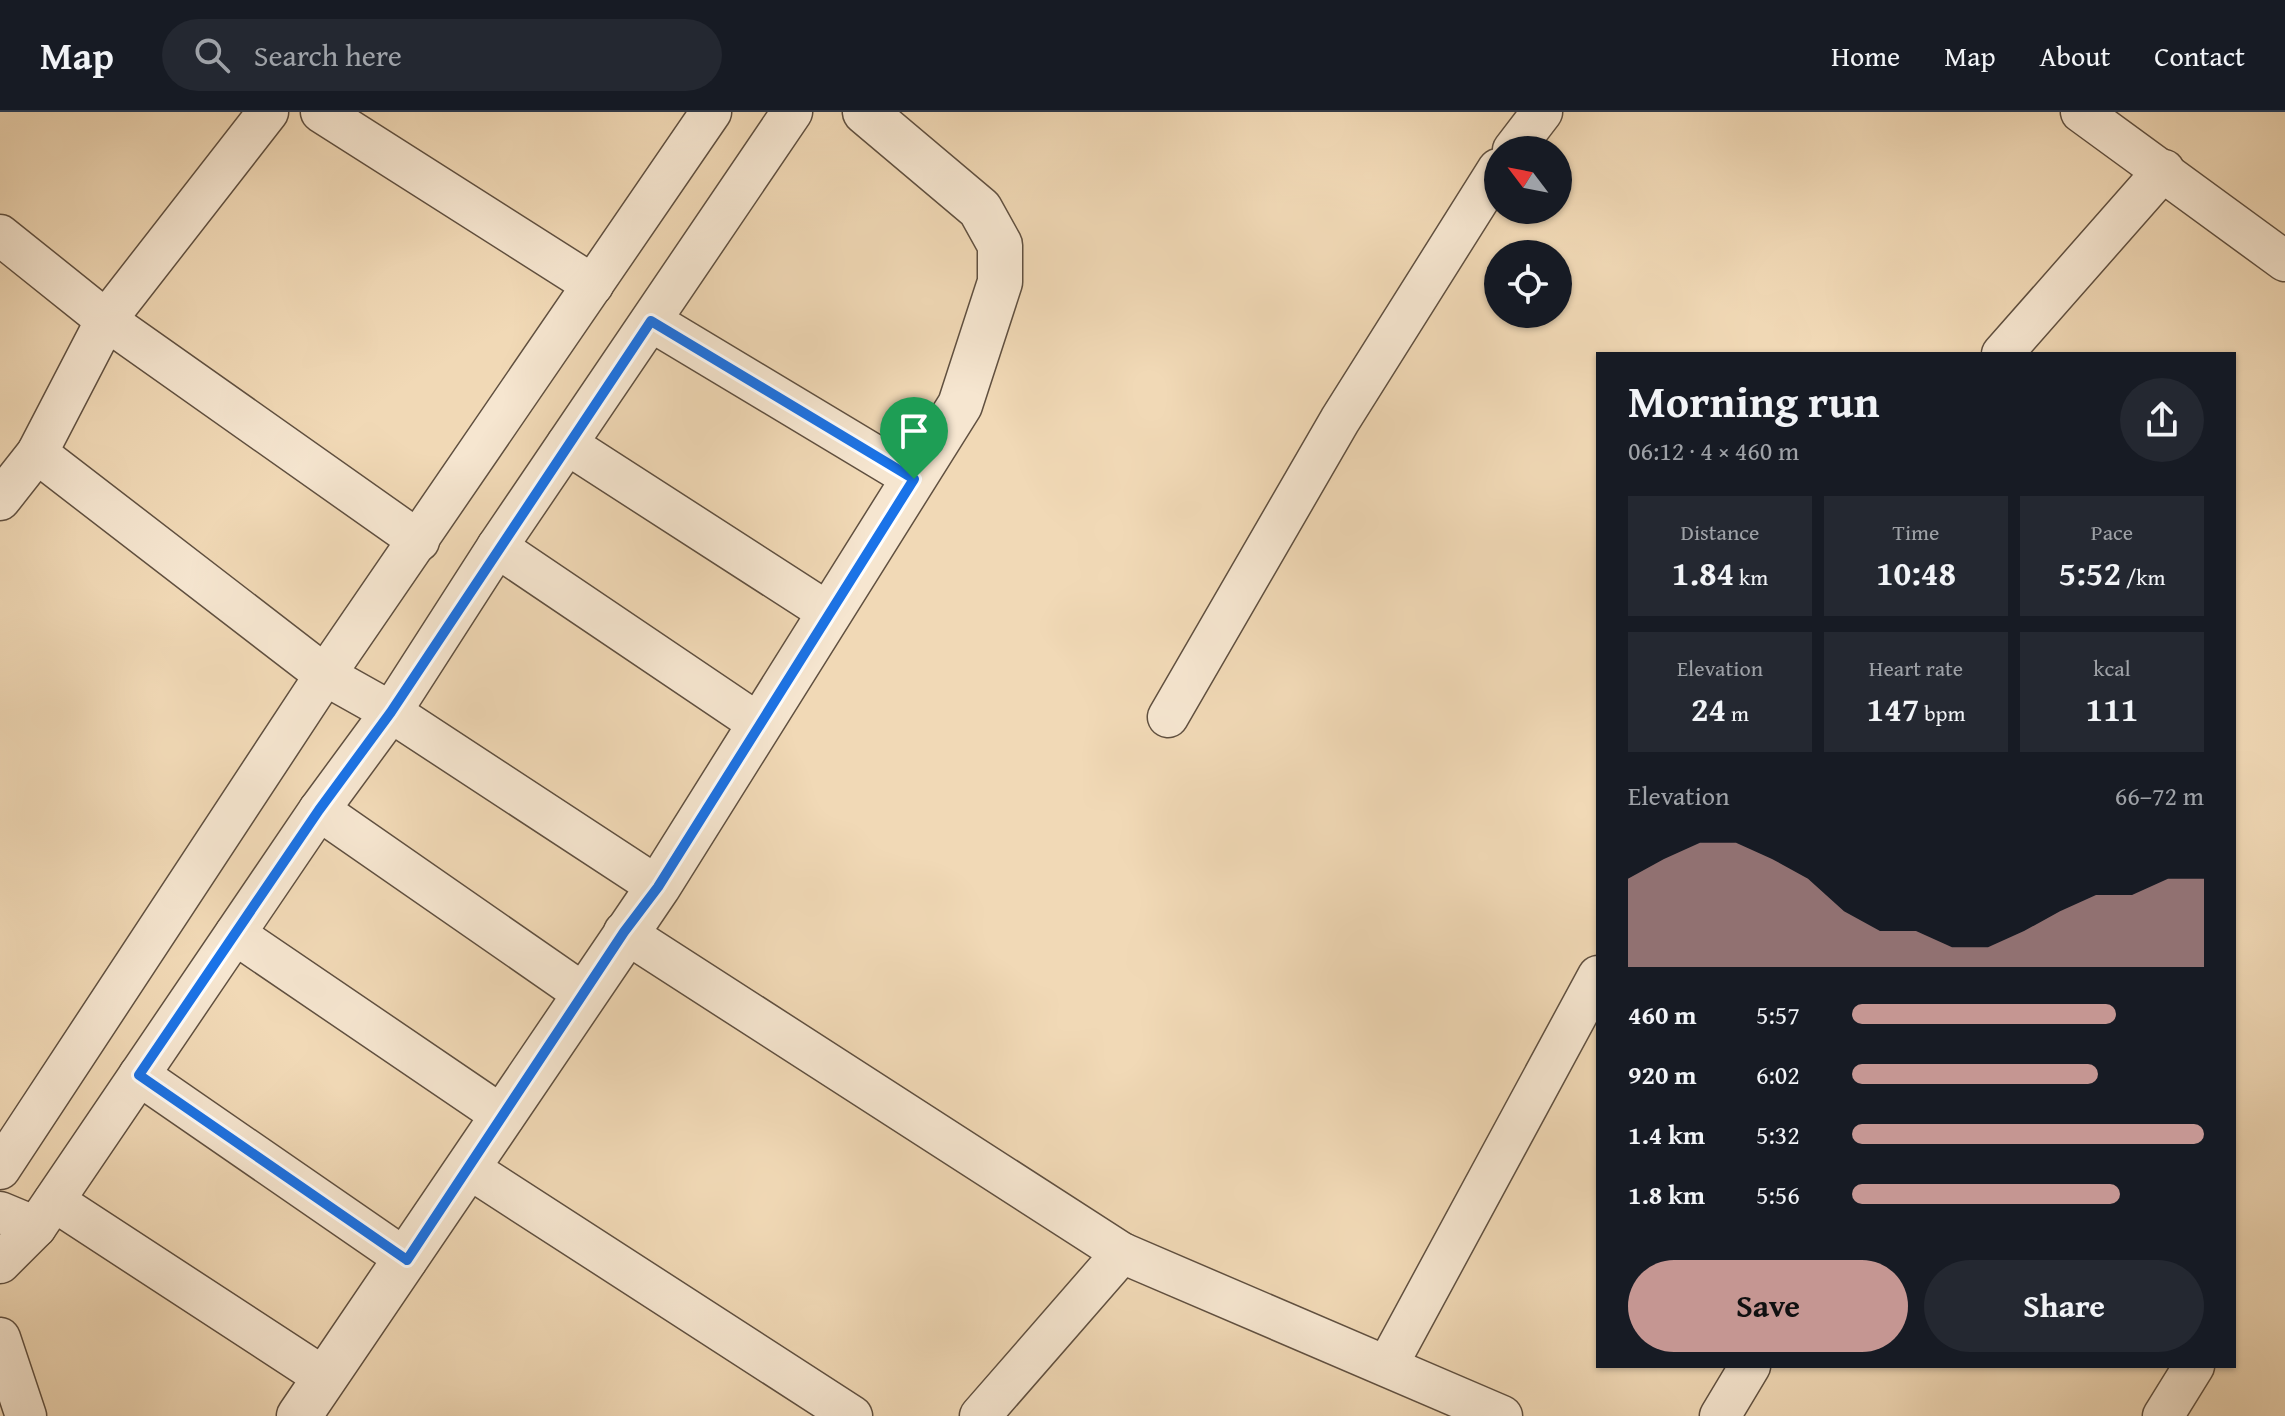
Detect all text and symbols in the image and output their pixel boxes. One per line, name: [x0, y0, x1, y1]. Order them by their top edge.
search box: [162, 19, 722, 91]
text: Map: [40, 27, 114, 83]
icon: search: [190, 33, 234, 77]
text: Search here: [254, 33, 402, 77]
text: Home: [1831, 35, 1900, 76]
text: Map: [1944, 35, 1996, 76]
text: About: [2040, 35, 2110, 76]
text: Contact: [2154, 35, 2245, 76]
north arrow: [1484, 136, 1572, 224]
map controls: [1484, 136, 1572, 328]
button: locate: [1484, 240, 1572, 328]
text: Morning run: [1628, 369, 1879, 433]
button: share: [2120, 378, 2204, 462]
pin: [880, 397, 948, 479]
icon: arrive: [892, 409, 936, 453]
text: 06:12 · 4 × 460 m: [1628, 431, 1799, 470]
text: Distance: [1681, 516, 1759, 548]
text: Time: [1893, 516, 1939, 548]
text: Pace: [2091, 516, 2133, 548]
text: 1.84: [1672, 548, 1734, 597]
text: 10:48: [1876, 548, 1956, 597]
text: 5:52: [2059, 548, 2121, 597]
text: km: [1734, 561, 1768, 593]
text: /km: [2121, 561, 2165, 593]
text: Elevation: [1677, 652, 1763, 684]
text: Heart rate: [1869, 652, 1963, 684]
text: kcal: [2093, 652, 2131, 684]
text: 24: [1691, 684, 1726, 733]
text: 147: [1867, 684, 1919, 733]
text: 111: [2086, 684, 2138, 733]
text: m: [1726, 697, 1749, 729]
text: bpm: [1919, 697, 1965, 729]
text: Elevation: [1628, 776, 1730, 815]
text: 66–72 m: [2115, 776, 2204, 815]
text: 460 m: [1628, 995, 1696, 1034]
text: 5:57: [1756, 995, 1800, 1034]
text: 920 m: [1628, 1055, 1696, 1094]
text: 6:02: [1756, 1055, 1800, 1094]
text: 1.4 km: [1628, 1115, 1705, 1154]
text: 5:32: [1756, 1115, 1800, 1154]
text: 1.8 km: [1628, 1175, 1705, 1214]
text: 5:56: [1756, 1175, 1800, 1214]
button: Save: [1628, 1260, 1908, 1352]
button: Share: [1924, 1260, 2204, 1352]

